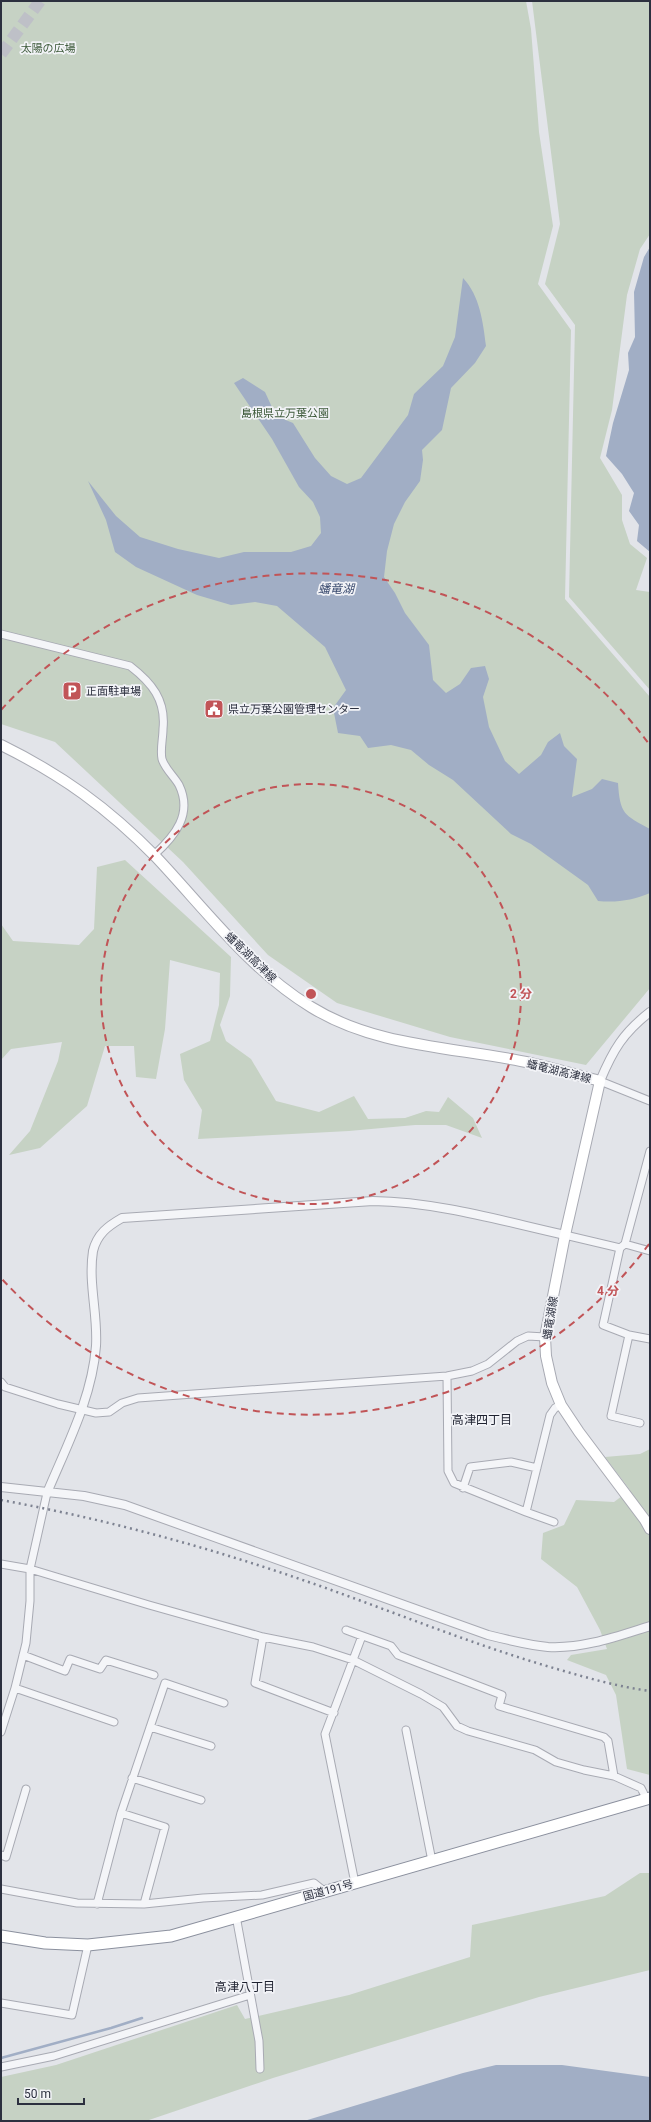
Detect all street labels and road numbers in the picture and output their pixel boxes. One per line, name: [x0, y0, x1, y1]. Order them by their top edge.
street label: 蟠竜湖高津線: [222, 930, 279, 985]
street label: 蟠竜湖高津線: [525, 1057, 592, 1086]
street label: 蟠竜湖線: [541, 1295, 560, 1341]
street label: 国道191号: [302, 1878, 355, 1903]

